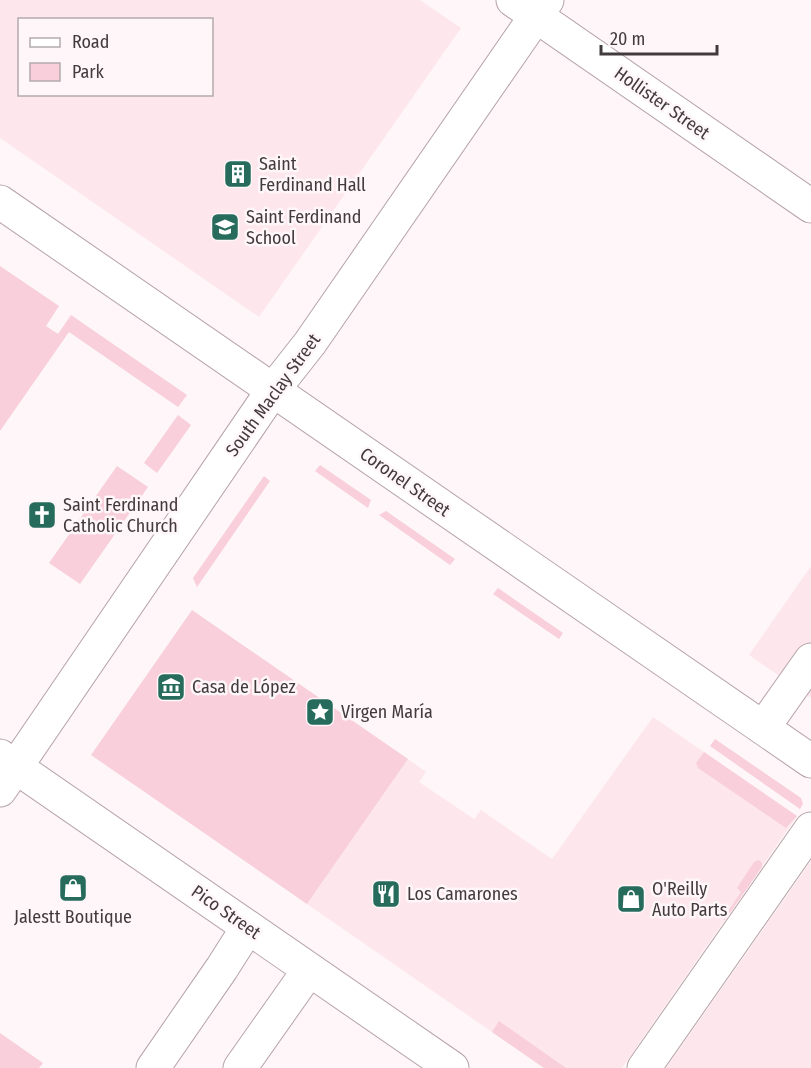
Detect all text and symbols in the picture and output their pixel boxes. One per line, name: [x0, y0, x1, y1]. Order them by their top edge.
legend: [18, 18, 213, 96]
scale bar: [601, 18, 716, 56]
text: 20 m: [610, 28, 645, 50]
text: Road: [72, 31, 109, 53]
text: Park: [72, 61, 105, 83]
street label: Hollister Street: [610, 62, 714, 144]
place label: Saint Ferdinand Hall: [259, 153, 366, 196]
building icon: Saint Ferdinand Hall: [222, 158, 254, 190]
place label: Saint Ferdinand School: [246, 206, 361, 249]
school or university icon: Saint Ferdinand School: [209, 211, 241, 243]
street label: South Maclay Street: [221, 329, 325, 461]
street label: Coronel Street: [356, 443, 454, 521]
place label: Saint Ferdinand Catholic Church: [63, 494, 178, 537]
church icon: Saint Ferdinand Catholic Church: [26, 499, 58, 531]
museum icon: Casa de López: [155, 671, 187, 703]
place label: Casa de López: [192, 676, 296, 698]
place icon: Virgen María: [304, 696, 336, 728]
place label: Virgen María: [341, 701, 433, 723]
shop icon: Jalestt Boutique: [57, 872, 89, 904]
restaurant icon: Los Camarones: [370, 878, 402, 910]
place label: O'Reilly Auto Parts: [652, 878, 728, 921]
street label: Pico Street: [187, 880, 265, 944]
place label: Los Camarones: [407, 883, 518, 905]
shop icon: O'Reilly Auto Parts: [615, 883, 647, 915]
place label: Jalestt Boutique: [14, 906, 132, 928]

